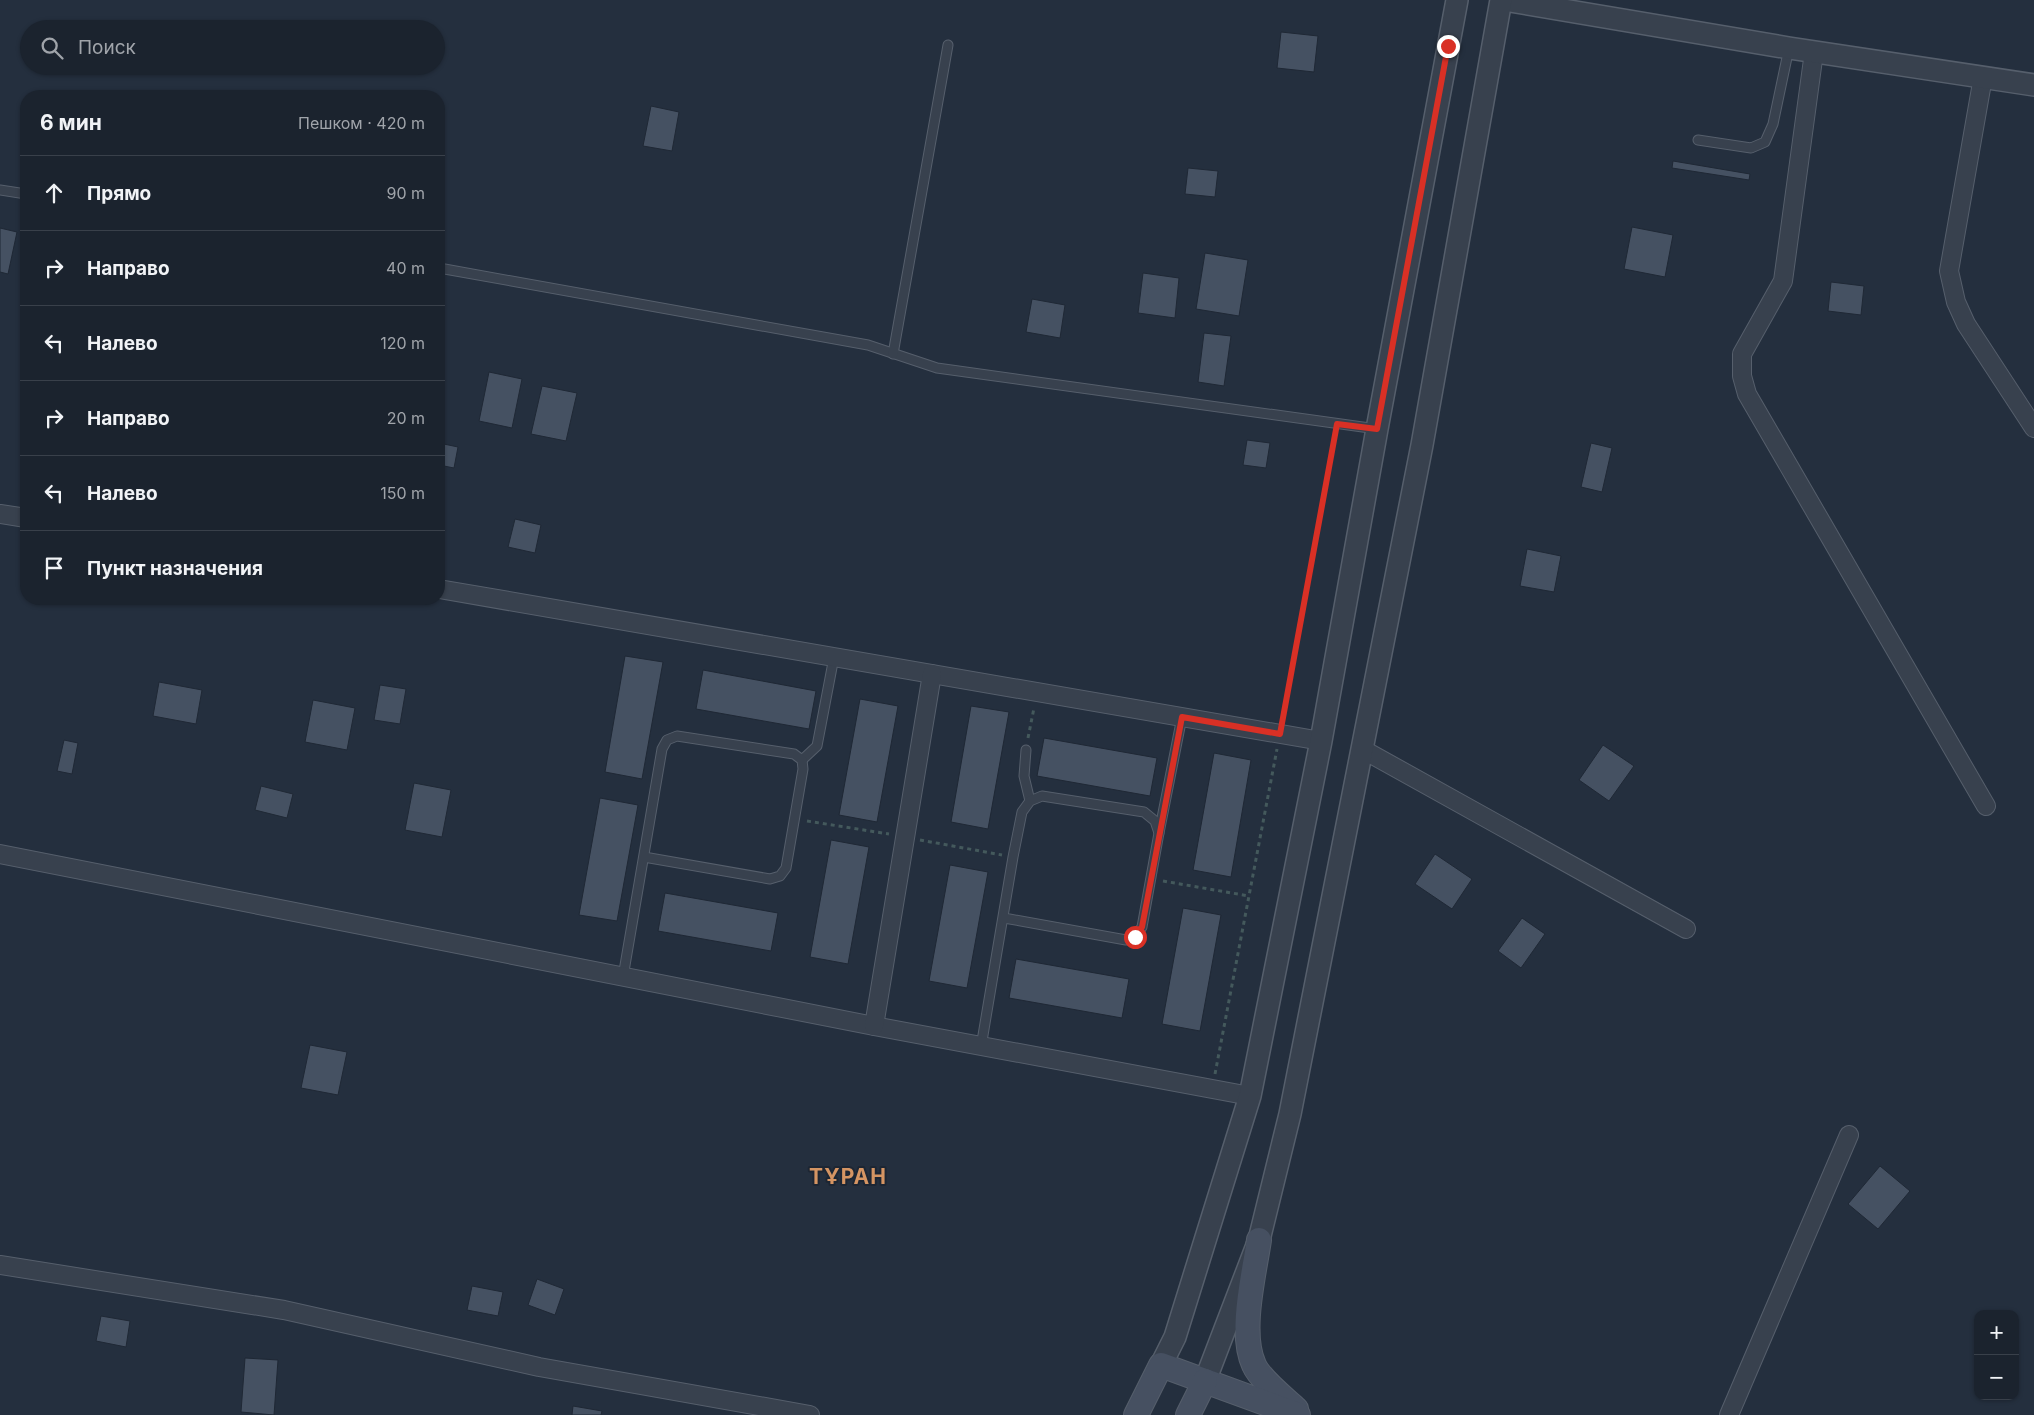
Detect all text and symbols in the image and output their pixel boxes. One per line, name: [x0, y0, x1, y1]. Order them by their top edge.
search box: [20, 20, 445, 75]
icon: search: [38, 34, 66, 62]
route end: [1437, 35, 1460, 58]
text: Поиск: [78, 36, 136, 59]
text: 6 мин: [40, 110, 102, 135]
text: Пешком · 420 m: [298, 113, 425, 133]
icon: ahead: [40, 179, 68, 207]
text: Прямо: [87, 182, 151, 205]
text: 90 m: [386, 183, 425, 203]
icon: right: [40, 254, 68, 282]
text: Направо: [87, 257, 170, 280]
text: 40 m: [386, 258, 425, 278]
icon: left: [40, 329, 68, 357]
text: Налево: [87, 332, 158, 355]
text: 120 m: [380, 333, 425, 353]
icon: right: [40, 404, 68, 432]
text: Направо: [87, 407, 170, 430]
text: 20 m: [387, 408, 425, 428]
icon: left: [40, 479, 68, 507]
text: Налево: [87, 482, 158, 505]
text: 150 m: [380, 483, 425, 503]
icon: arrive: [40, 554, 68, 582]
text: Пункт назначения: [87, 557, 263, 580]
route start: [1124, 926, 1147, 949]
district label: ТҰРАН: [809, 1164, 887, 1189]
map controls: [1974, 1310, 2019, 1400]
button: +: [1974, 1310, 2019, 1355]
button: −: [1974, 1355, 2019, 1400]

